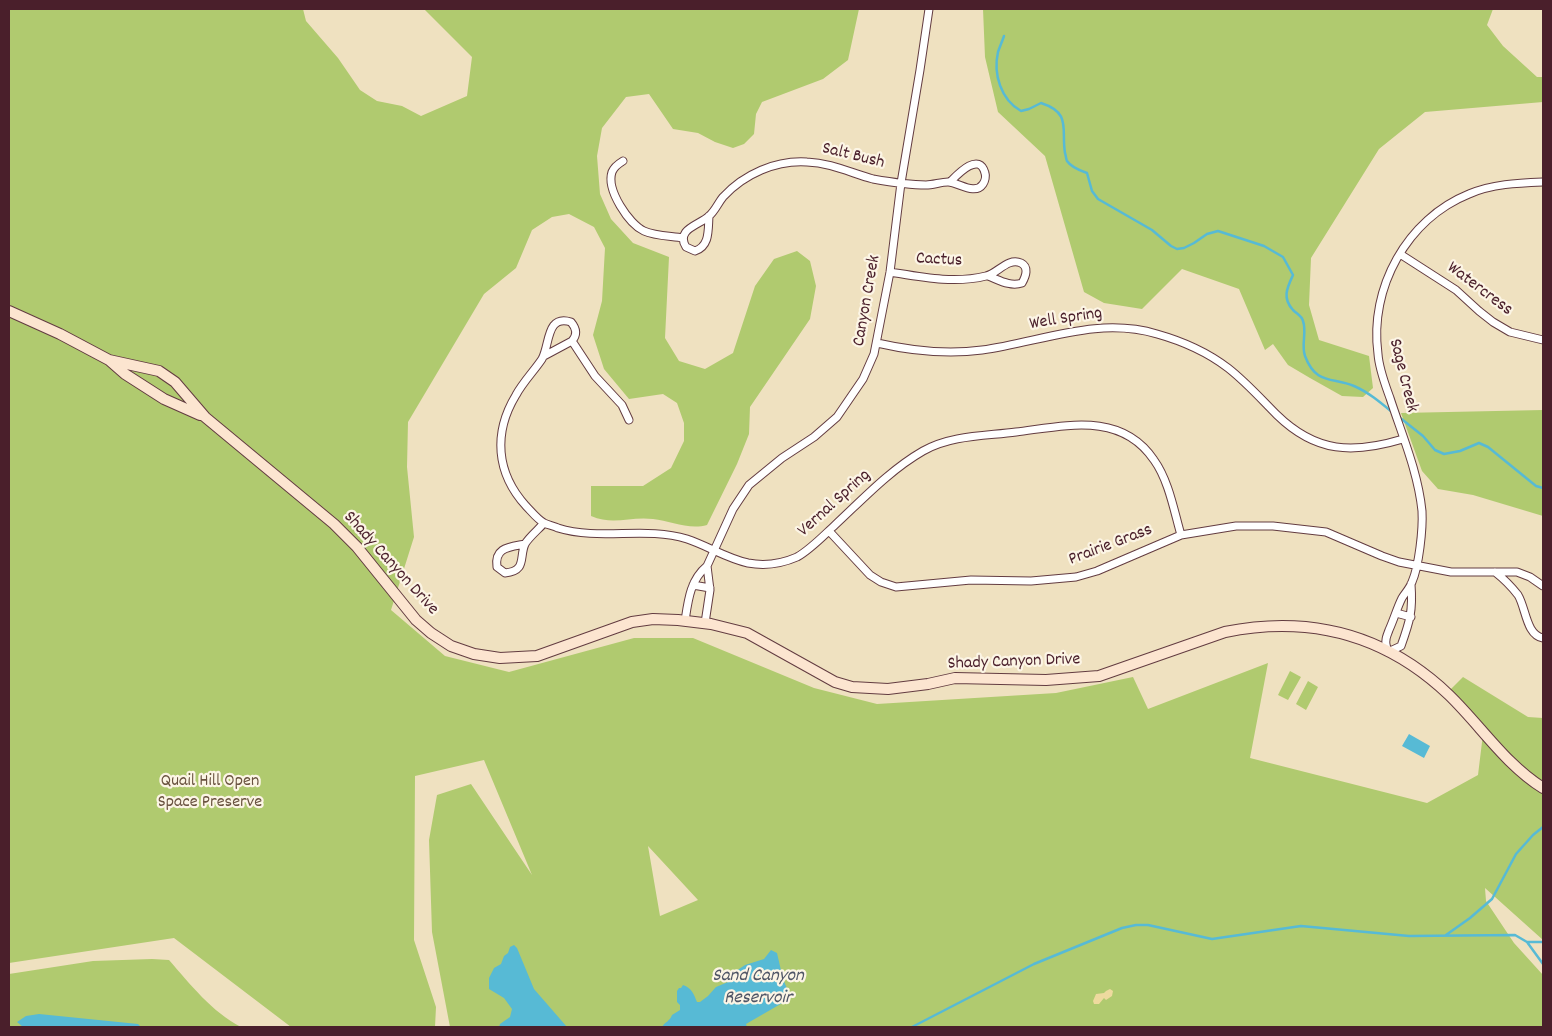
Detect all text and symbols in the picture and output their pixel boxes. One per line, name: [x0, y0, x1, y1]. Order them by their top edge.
street label: Salt Bush: [820, 139, 886, 175]
street label: Cactus: [915, 249, 963, 273]
street label: Canyon Creek: [849, 254, 887, 348]
street label: Watercress: [1442, 258, 1516, 322]
street label: Well Spring: [1028, 304, 1104, 336]
street label: Sage Creek: [1382, 337, 1422, 415]
street label: Vernal Spring: [794, 466, 876, 542]
street label: Shady Canyon Drive: [338, 508, 442, 620]
street label: Prairie Grass: [1066, 520, 1156, 572]
street label: Shady Canyon Drive: [947, 650, 1081, 676]
park label: Quail Hill Open Space Preserve: [158, 772, 262, 814]
water label: Sand Canyon Reservoir: [712, 966, 804, 1010]

